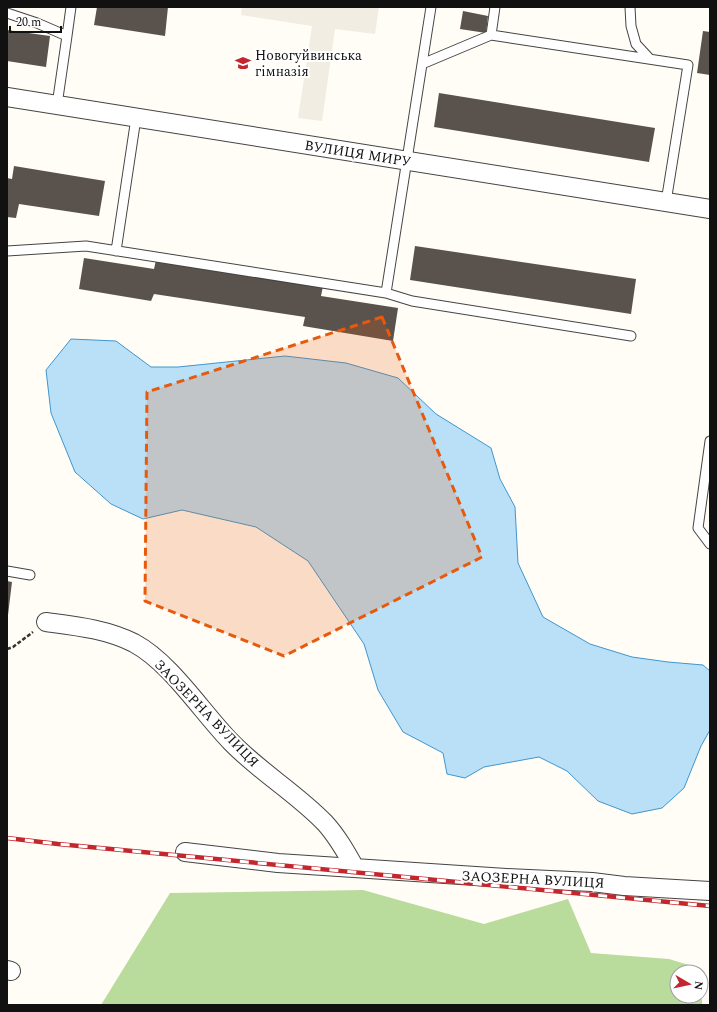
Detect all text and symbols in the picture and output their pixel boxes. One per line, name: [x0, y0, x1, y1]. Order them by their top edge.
scale bar: [10, 8, 61, 34]
text: 20 m: [16, 13, 41, 32]
place label: Новогуйвинська гімназія: [255, 45, 362, 82]
school or university icon: Новогуйвинська гімназія: [234, 54, 252, 72]
street label: ВУЛИЦЯ МИРУ: [303, 135, 413, 172]
street label: ЗАОЗЕРНА ВУЛИЦЯ: [149, 655, 264, 772]
street label: ЗАОЗЕРНА ВУЛИЦЯ: [461, 865, 605, 894]
north arrow: [669, 964, 709, 1004]
text: N: [689, 980, 707, 991]

